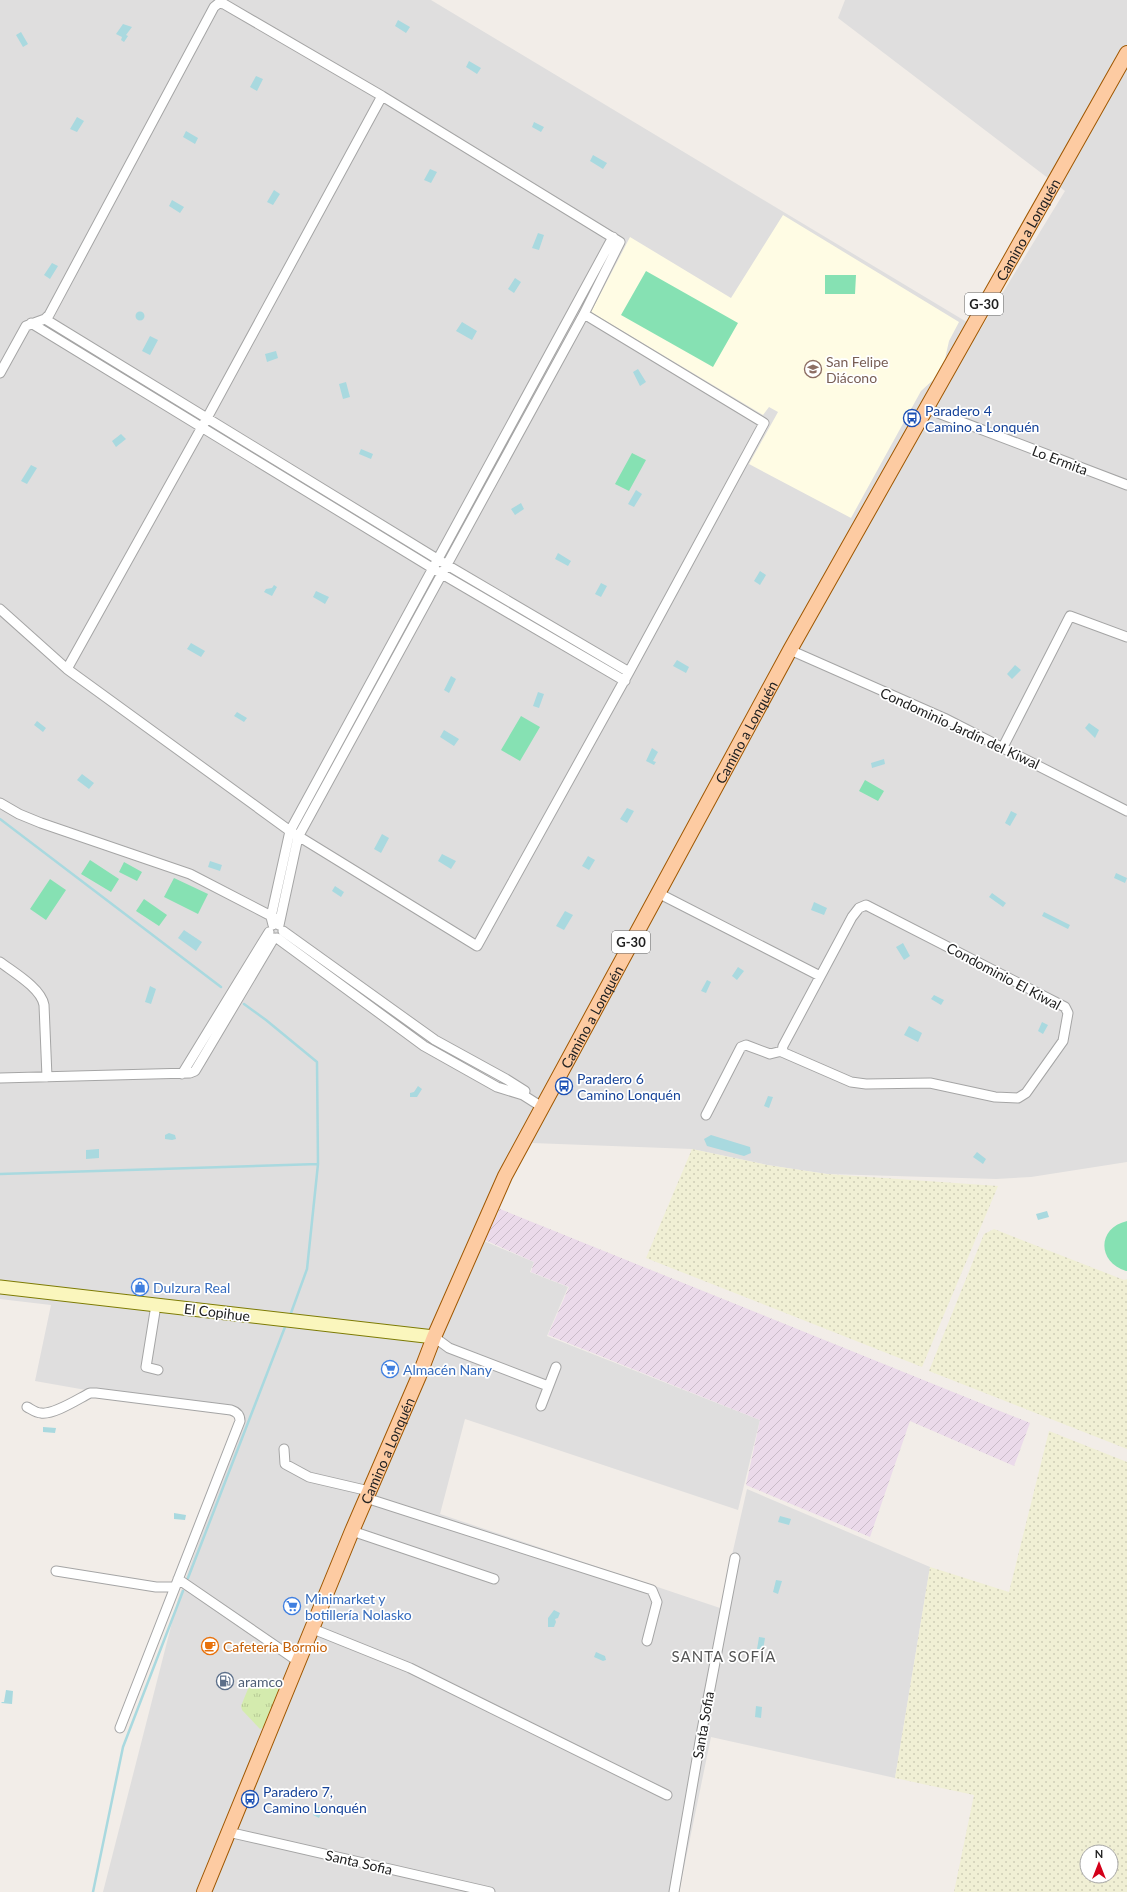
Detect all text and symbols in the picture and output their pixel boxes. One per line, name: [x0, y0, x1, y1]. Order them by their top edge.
street label: Camino a Lonquén: [992, 175, 1063, 283]
road number: G-30: [965, 293, 1003, 315]
place label: San Felipe Diácono: [826, 353, 888, 386]
school or university icon: San Felipe Diácono: [803, 359, 823, 379]
place label: Paradero 4 Camino a Lonquén: [925, 402, 1039, 435]
bus stop icon: Paradero 4 Camino a Lonquén: [902, 408, 922, 428]
street label: Lo Ermita: [1030, 442, 1090, 478]
street label: Camino a Lonquén: [711, 677, 780, 786]
street label: Condominio Jardín del Kiwal: [878, 684, 1042, 772]
road number: G-30: [612, 931, 650, 953]
street label: Condominio El Kiwal: [944, 939, 1064, 1013]
street label: Camino a Lonquén: [557, 962, 626, 1071]
place label: Paradero 6 Camino Lonquén: [577, 1070, 681, 1103]
bus stop icon: Paradero 6 Camino Lonquén: [554, 1076, 574, 1096]
shop icon: Dulzura Real: [130, 1277, 150, 1297]
place label: Dulzura Real: [153, 1279, 230, 1296]
street label: El Copihue: [183, 1300, 251, 1324]
supermarket icon: Almacén Nany: [380, 1359, 400, 1379]
place label: Almacén Nany: [403, 1361, 493, 1378]
street label: Camino a Lonquén: [356, 1394, 417, 1506]
place label: Minimarket y botillería Nolasko: [305, 1590, 412, 1623]
supermarket icon: Minimarket y botillería Nolasko: [282, 1596, 302, 1616]
cafe icon: Cafetería Bormio: [200, 1636, 220, 1656]
place label: Cafetería Bormio: [223, 1638, 327, 1655]
district label: SANTA SOFÍA: [672, 1647, 776, 1665]
fuel station icon: aramco: [215, 1671, 235, 1691]
place label: aramco: [238, 1673, 283, 1690]
street label: Santa Sofia: [689, 1690, 717, 1760]
place label: Paradero 7, Camino Lonquén: [263, 1783, 367, 1816]
bus stop icon: Paradero 7, Camino Lonquén: [240, 1789, 260, 1809]
north arrow: [1079, 1844, 1119, 1884]
street label: Santa Sofia: [324, 1846, 394, 1878]
text: N: [1095, 1847, 1103, 1860]

